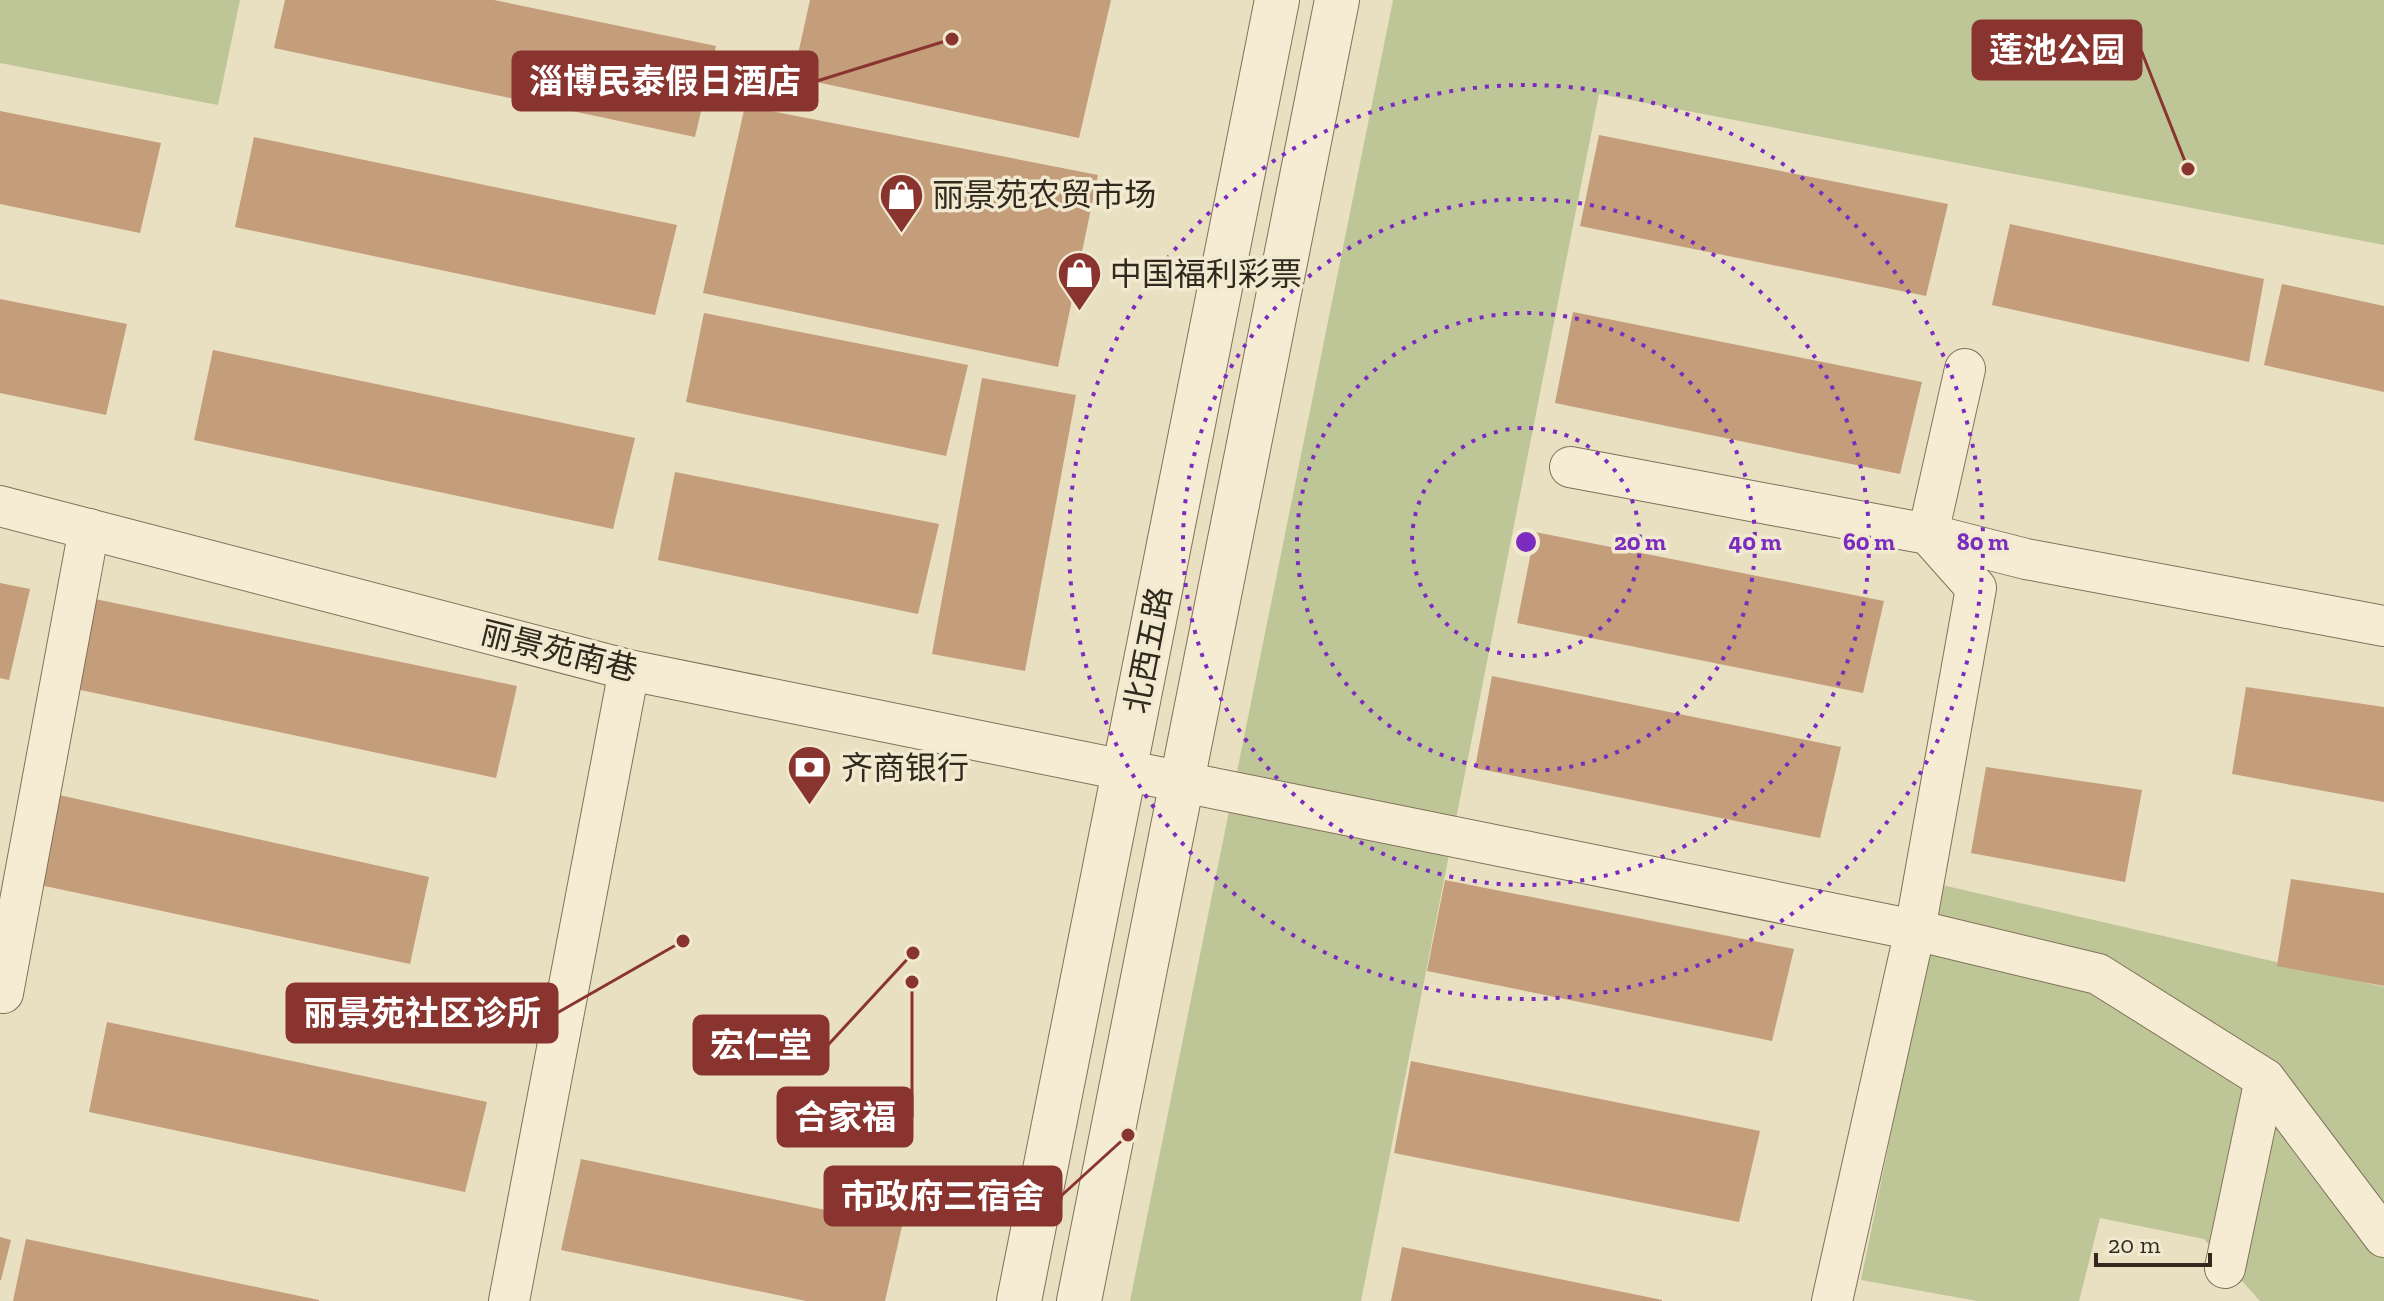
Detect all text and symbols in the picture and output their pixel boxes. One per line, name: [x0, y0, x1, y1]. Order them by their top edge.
callout: 莲池公园: [1973, 21, 2141, 79]
text: 莲池公园: [1989, 30, 2125, 71]
callout: 淄博民泰假日酒店: [513, 52, 817, 110]
text: 淄博民泰假日酒店: [529, 61, 801, 102]
shop icon: 丽景苑农贸市场: [877, 171, 925, 234]
place label: 丽景苑农贸市场: [932, 176, 1156, 214]
shop icon: 中国福利彩票: [1055, 250, 1103, 313]
place label: 中国福利彩票: [1110, 255, 1302, 293]
text: 20 m: [1614, 527, 1666, 556]
text: 40 m: [1728, 527, 1782, 556]
text: 60 m: [1843, 527, 1895, 556]
text: 80 m: [1957, 527, 2009, 556]
centre of rings: [1512, 528, 1540, 556]
street label: 北西五路: [1117, 584, 1179, 716]
street label: 丽景苑南巷: [477, 613, 641, 689]
bank icon: 齐商银行: [786, 744, 834, 807]
place label: 齐商银行: [841, 749, 969, 787]
callout: 丽景苑社区诊所: [287, 984, 557, 1042]
text: 丽景苑社区诊所: [303, 993, 541, 1034]
callout: 宏仁堂: [694, 1016, 828, 1074]
text: 宏仁堂: [710, 1025, 812, 1066]
callout: 合家福: [778, 1088, 912, 1146]
text: 合家福: [794, 1097, 896, 1138]
callout: 市政府三宿舍: [825, 1167, 1061, 1225]
text: 市政府三宿舍: [841, 1176, 1045, 1217]
scale bar: [2096, 1217, 2210, 1267]
text: 20 m: [2108, 1230, 2161, 1259]

